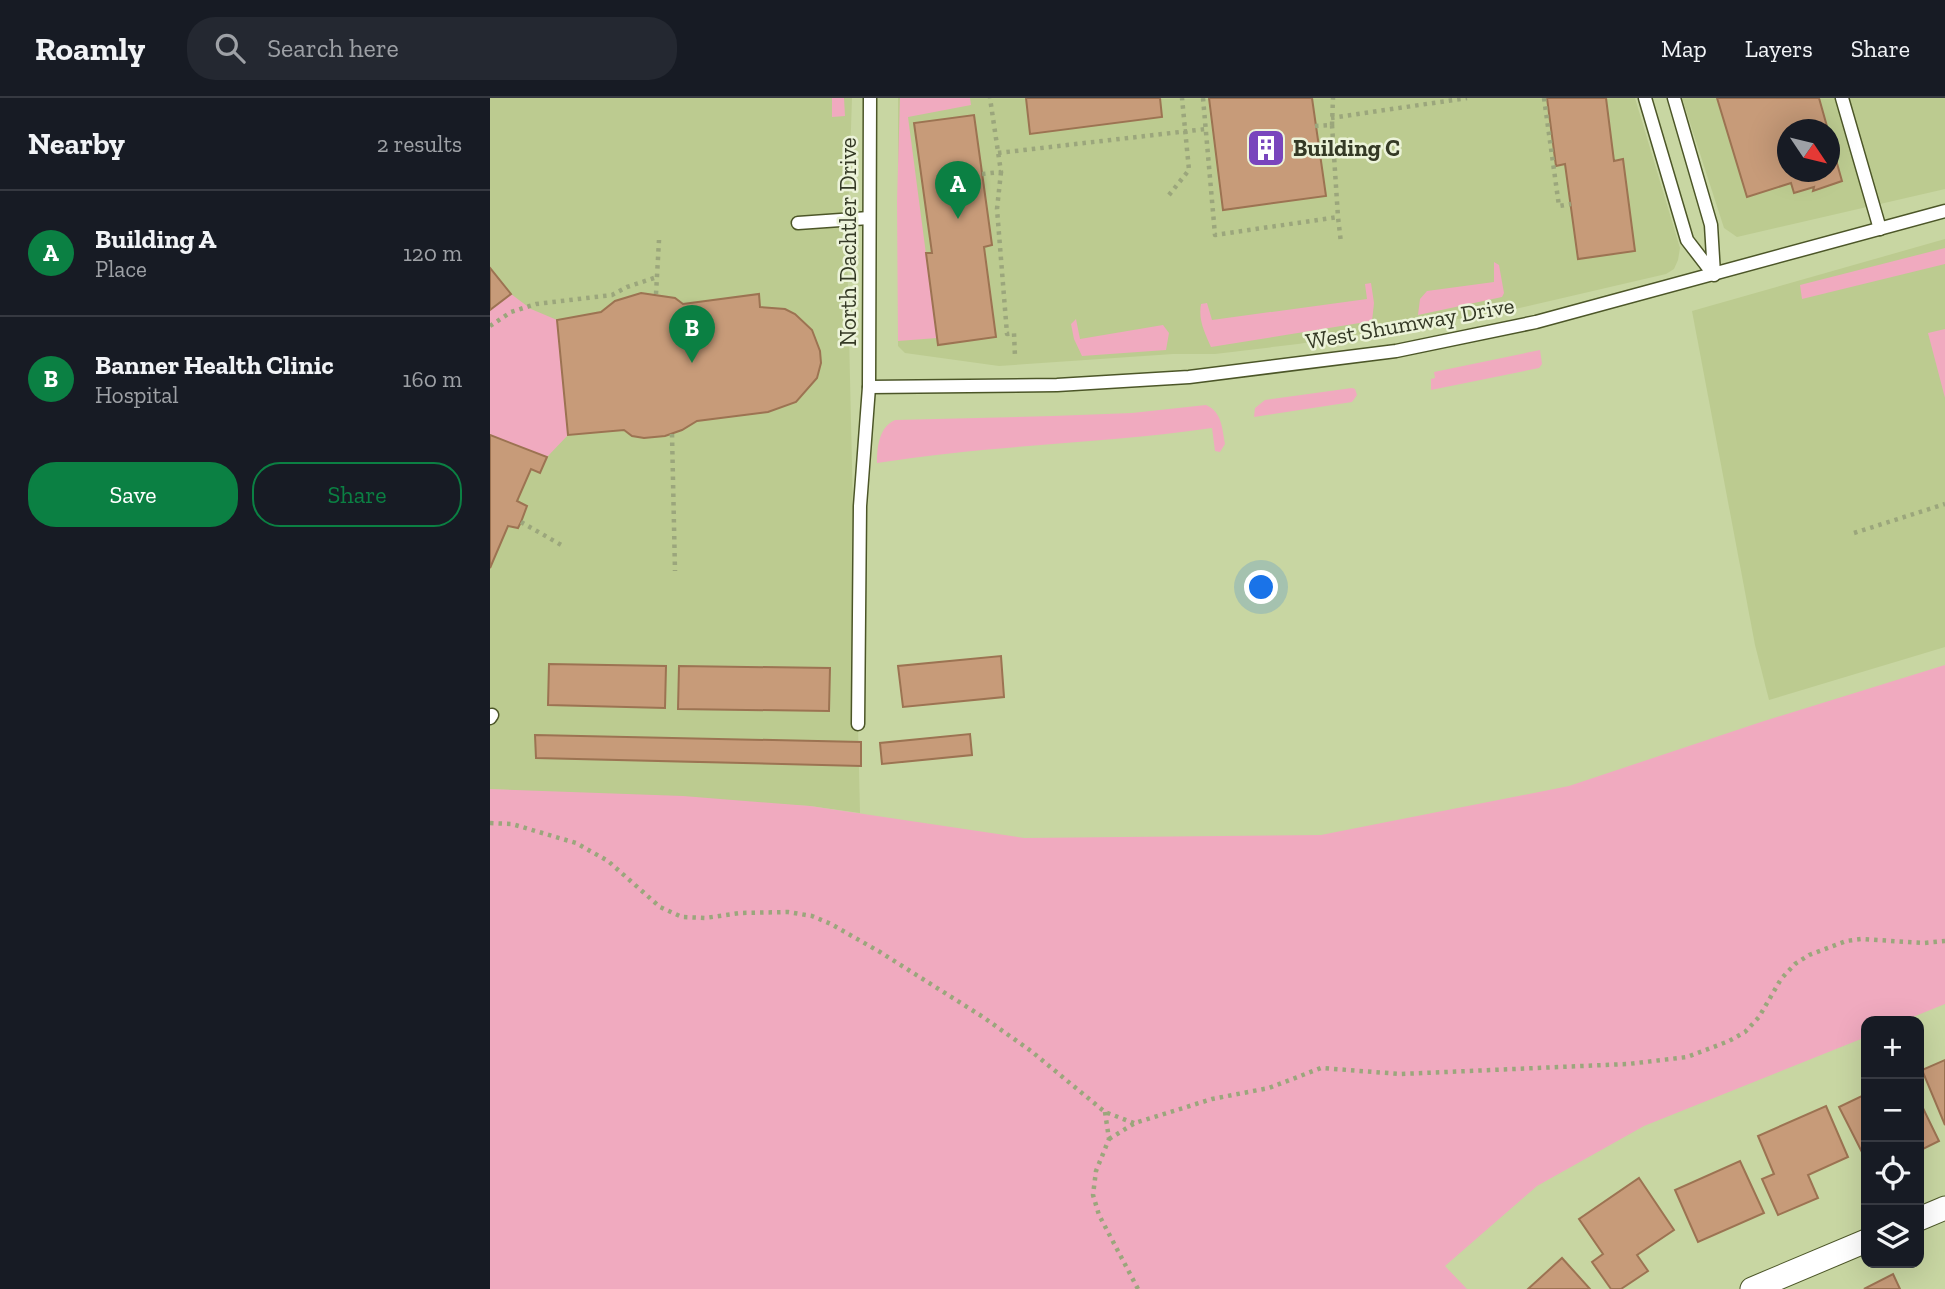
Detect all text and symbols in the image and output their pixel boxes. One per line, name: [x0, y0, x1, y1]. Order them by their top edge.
search box: [187, 17, 677, 80]
text: Roamly: [35, 29, 145, 68]
icon: search: [211, 29, 249, 67]
text: Search here: [267, 32, 399, 64]
text: Map: [1661, 34, 1707, 63]
text: Layers: [1745, 34, 1813, 63]
text: Share: [1851, 34, 1910, 63]
north arrow: [1777, 119, 1840, 182]
text: Nearby: [28, 126, 125, 162]
building icon: Building C: [1245, 127, 1287, 169]
text: 2 results: [377, 130, 462, 158]
place label: Building C: [1293, 134, 1400, 162]
street label: North Dachtler Drive: [834, 137, 862, 347]
pin: A: [935, 161, 981, 219]
text: Building A: [95, 223, 216, 255]
text: A: [43, 239, 59, 267]
text: 120 m: [403, 239, 462, 267]
text: Place: [95, 255, 147, 283]
street label: West Shumway Drive: [1304, 291, 1516, 355]
pin: B: [669, 305, 715, 363]
text: Banner Health Clinic: [95, 349, 334, 381]
text: B: [44, 365, 58, 393]
text: 160 m: [403, 365, 462, 393]
text: Hospital: [95, 381, 179, 409]
button: Save: [28, 462, 238, 527]
button: Share: [252, 462, 462, 527]
your location: [1244, 570, 1278, 604]
map controls: [1861, 1016, 1924, 1268]
button: +: [1861, 1016, 1924, 1079]
button: −: [1861, 1079, 1924, 1142]
button: locate: [1861, 1142, 1924, 1205]
button: layers: [1861, 1205, 1924, 1268]

